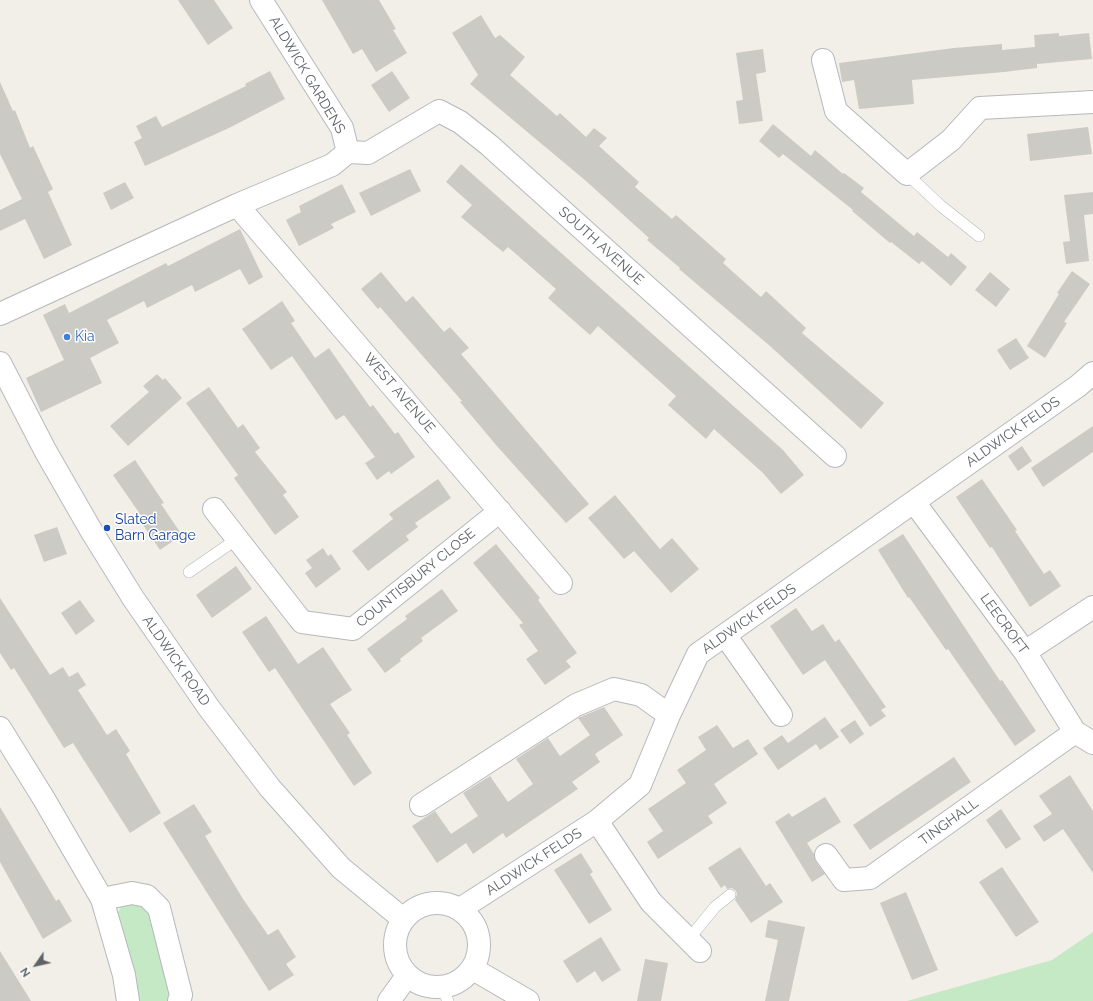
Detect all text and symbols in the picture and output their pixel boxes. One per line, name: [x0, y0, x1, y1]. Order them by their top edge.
street label: ALDWICK GARDENS: [265, 13, 349, 137]
street label: SOUTH AVENUE: [555, 203, 647, 289]
place label: Kia: [75, 329, 95, 345]
marker: Kia: [62, 332, 72, 342]
street label: WEST AVENUE: [360, 350, 438, 436]
street label: ALDWICK FELDS: [963, 393, 1063, 471]
place label: Slated Barn Garage: [115, 512, 196, 544]
marker: Slated Barn Garage: [102, 523, 112, 533]
street label: COUNTISBURY CLOSE: [353, 525, 479, 631]
street label: ALDWICK FELDS: [699, 580, 799, 658]
street label: LEECROFT: [976, 590, 1032, 658]
street label: ALDWICK ROAD: [139, 613, 213, 709]
street label: TINGHALL: [916, 795, 982, 849]
street label: ALDWICK FELDS: [483, 825, 585, 899]
north arrow: [16, 945, 56, 985]
text: N: [18, 965, 33, 979]

